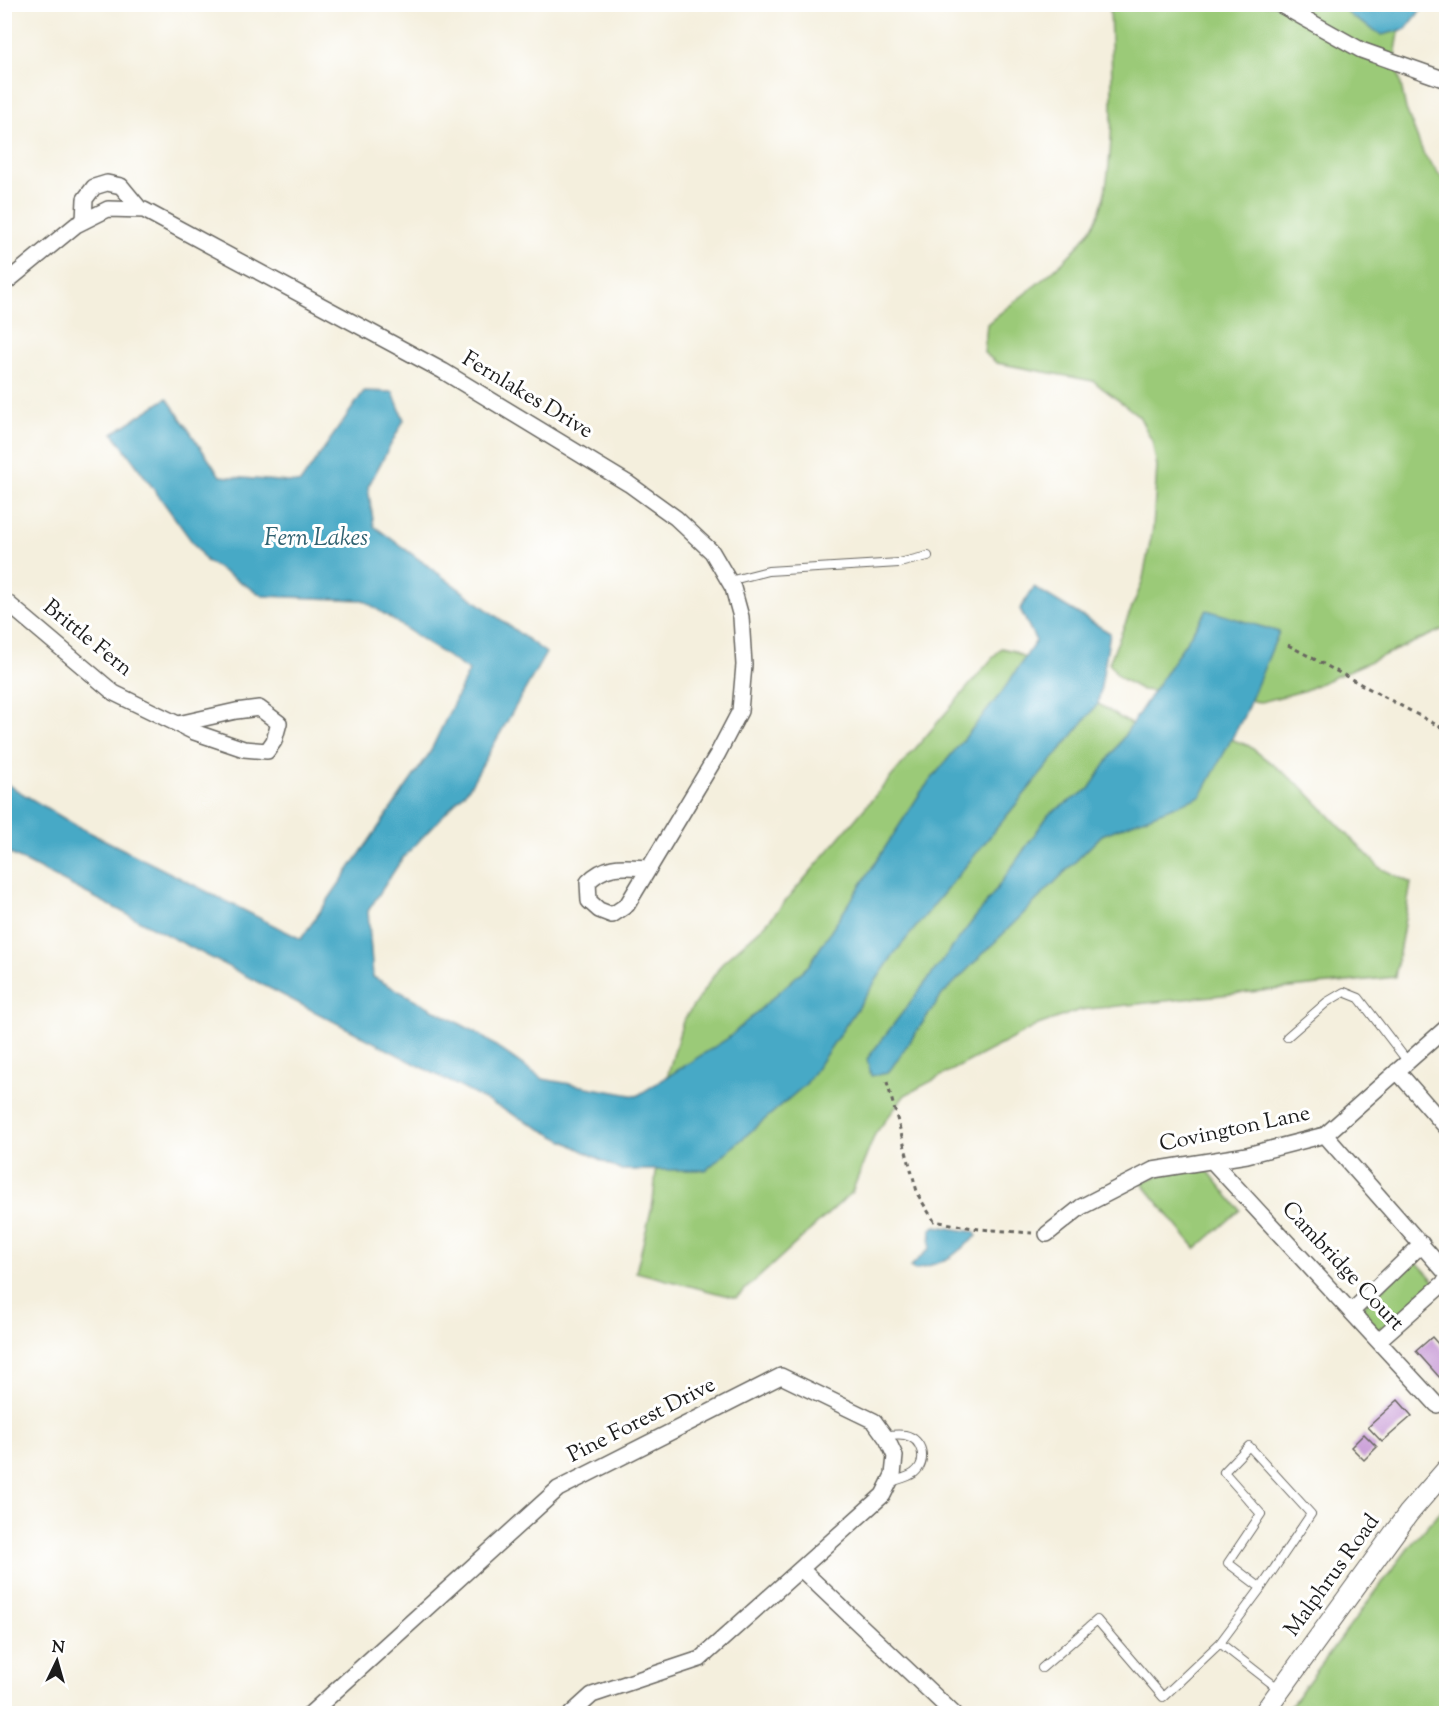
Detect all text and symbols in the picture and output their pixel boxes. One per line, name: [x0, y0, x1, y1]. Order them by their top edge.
street label: Fernlakes Drive: [455, 344, 599, 448]
water label: Fern Lakes: [264, 522, 368, 556]
street label: Brittle Fern: [35, 593, 139, 685]
street label: Covington Lane: [1157, 1098, 1313, 1162]
street label: Cambridge Court: [1273, 1195, 1411, 1339]
street label: Pine Forest Drive: [562, 1370, 722, 1472]
street label: Malphrus Road: [1278, 1508, 1388, 1644]
north arrow: [27, 1631, 87, 1691]
text: N: [51, 1637, 66, 1661]

